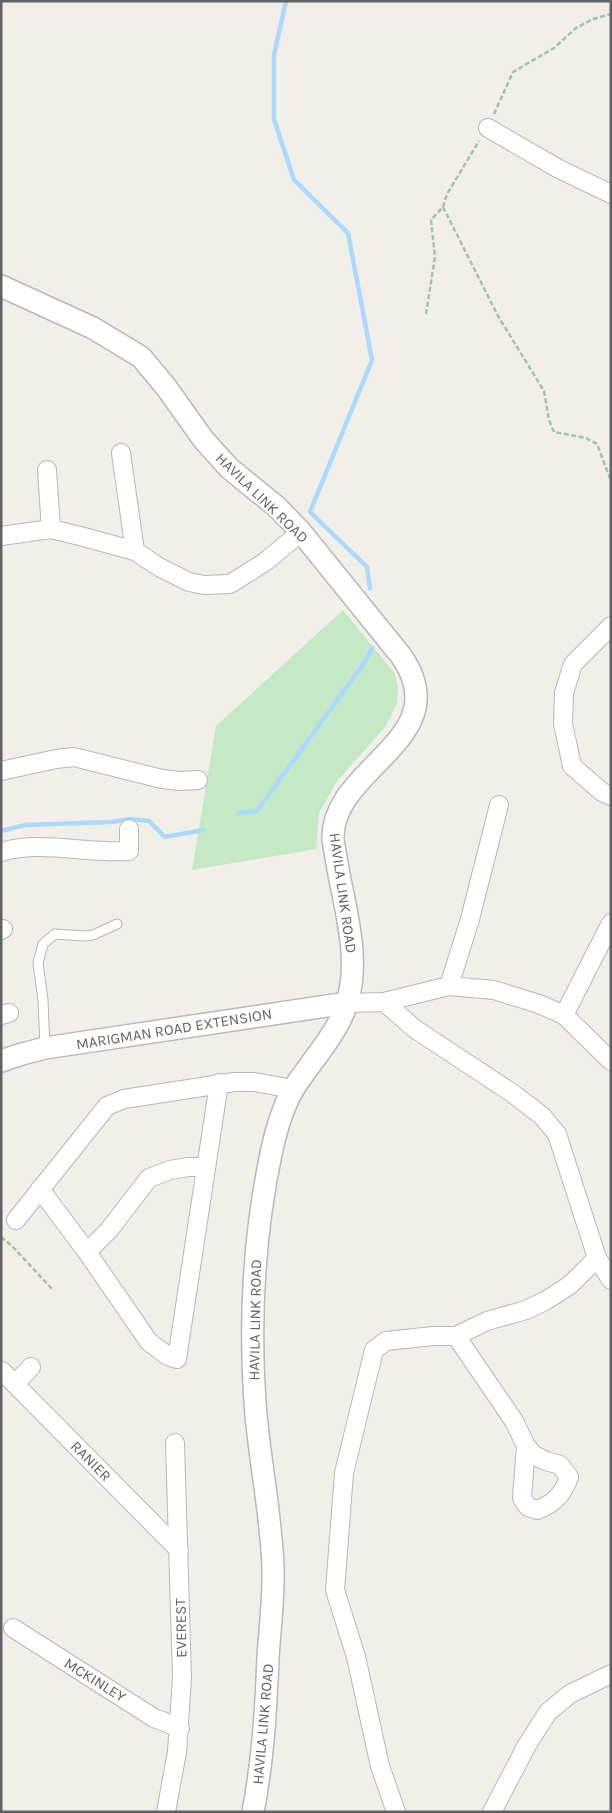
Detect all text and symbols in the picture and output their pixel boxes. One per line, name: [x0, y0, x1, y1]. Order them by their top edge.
street label: HAVILA LINK ROAD: [212, 449, 312, 547]
street label: HAVILA LINK ROAD: [326, 832, 360, 954]
street label: MARIGMAN ROAD EXTENSION: [75, 1005, 273, 1053]
street label: HAVILA LINK ROAD: [245, 1259, 265, 1381]
street label: RANIER: [67, 1437, 115, 1485]
street label: EVEREST: [171, 1598, 191, 1658]
street label: MCKINLEY: [61, 1654, 130, 1706]
street label: HAVILA LINK ROAD: [249, 1663, 277, 1785]

